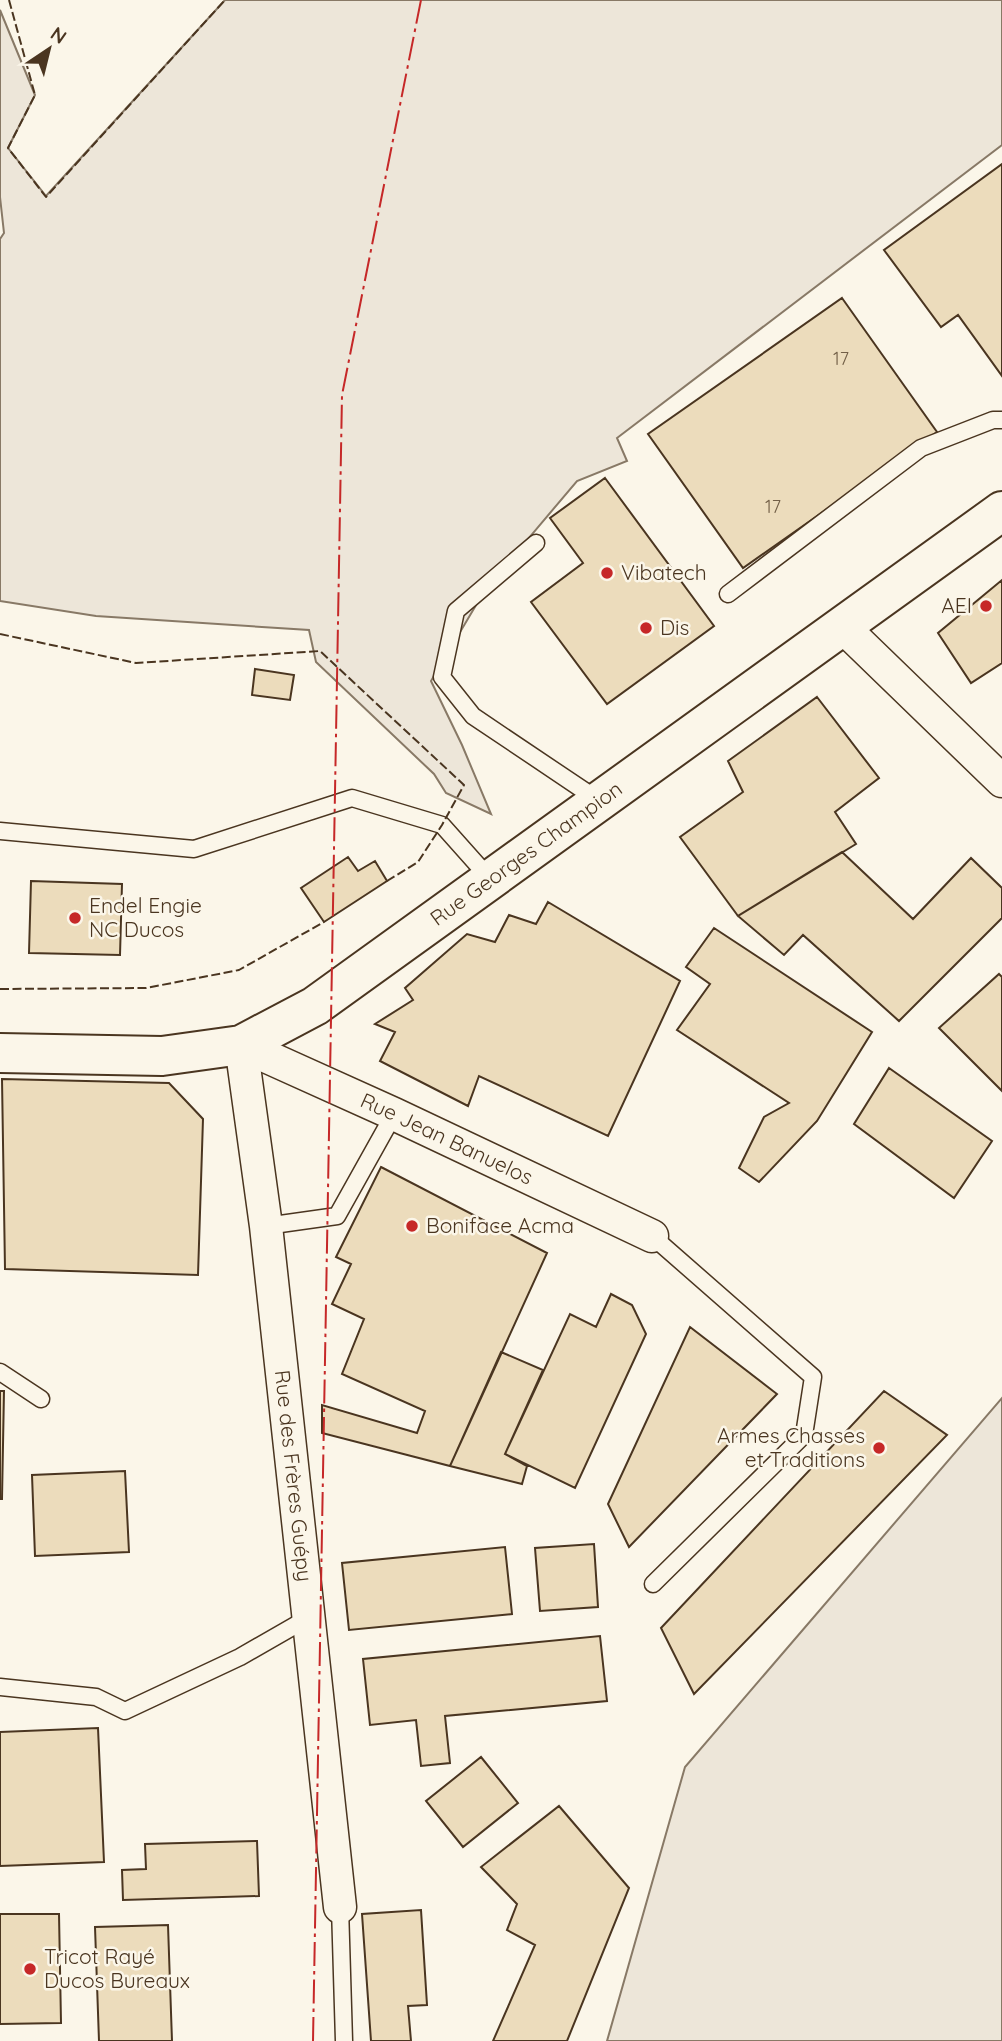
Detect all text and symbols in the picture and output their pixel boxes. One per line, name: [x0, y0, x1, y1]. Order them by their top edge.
north arrow: [14, 14, 84, 84]
text: N: [46, 21, 71, 49]
house number: 17: [833, 347, 849, 370]
house number: 17: [765, 495, 781, 518]
place label: Vibatech: [621, 559, 707, 585]
marker: Vibatech: [599, 565, 615, 581]
place label: AEI: [941, 592, 972, 618]
marker: AEI: [978, 598, 994, 614]
place label: Dis: [660, 614, 689, 640]
marker: Dis: [638, 620, 654, 636]
street label: Rue Georges Champion: [425, 775, 627, 931]
place label: Endel Engie NC Ducos: [89, 892, 202, 942]
marker: Endel Engie NC Ducos: [67, 910, 83, 926]
street label: Rue Jean Banuelos: [357, 1087, 537, 1190]
place label: Boniface Acma: [426, 1212, 574, 1238]
marker: Boniface Acma: [404, 1218, 420, 1234]
street label: Rue des Frères Guépy: [270, 1368, 319, 1583]
place label: Armes Chasses et Traditions: [717, 1422, 865, 1472]
marker: Armes Chasses et Traditions: [871, 1440, 887, 1456]
place label: Tricot Rayé Ducos Bureaux: [44, 1943, 190, 1993]
marker: Tricot Rayé Ducos Bureaux: [22, 1961, 38, 1977]

